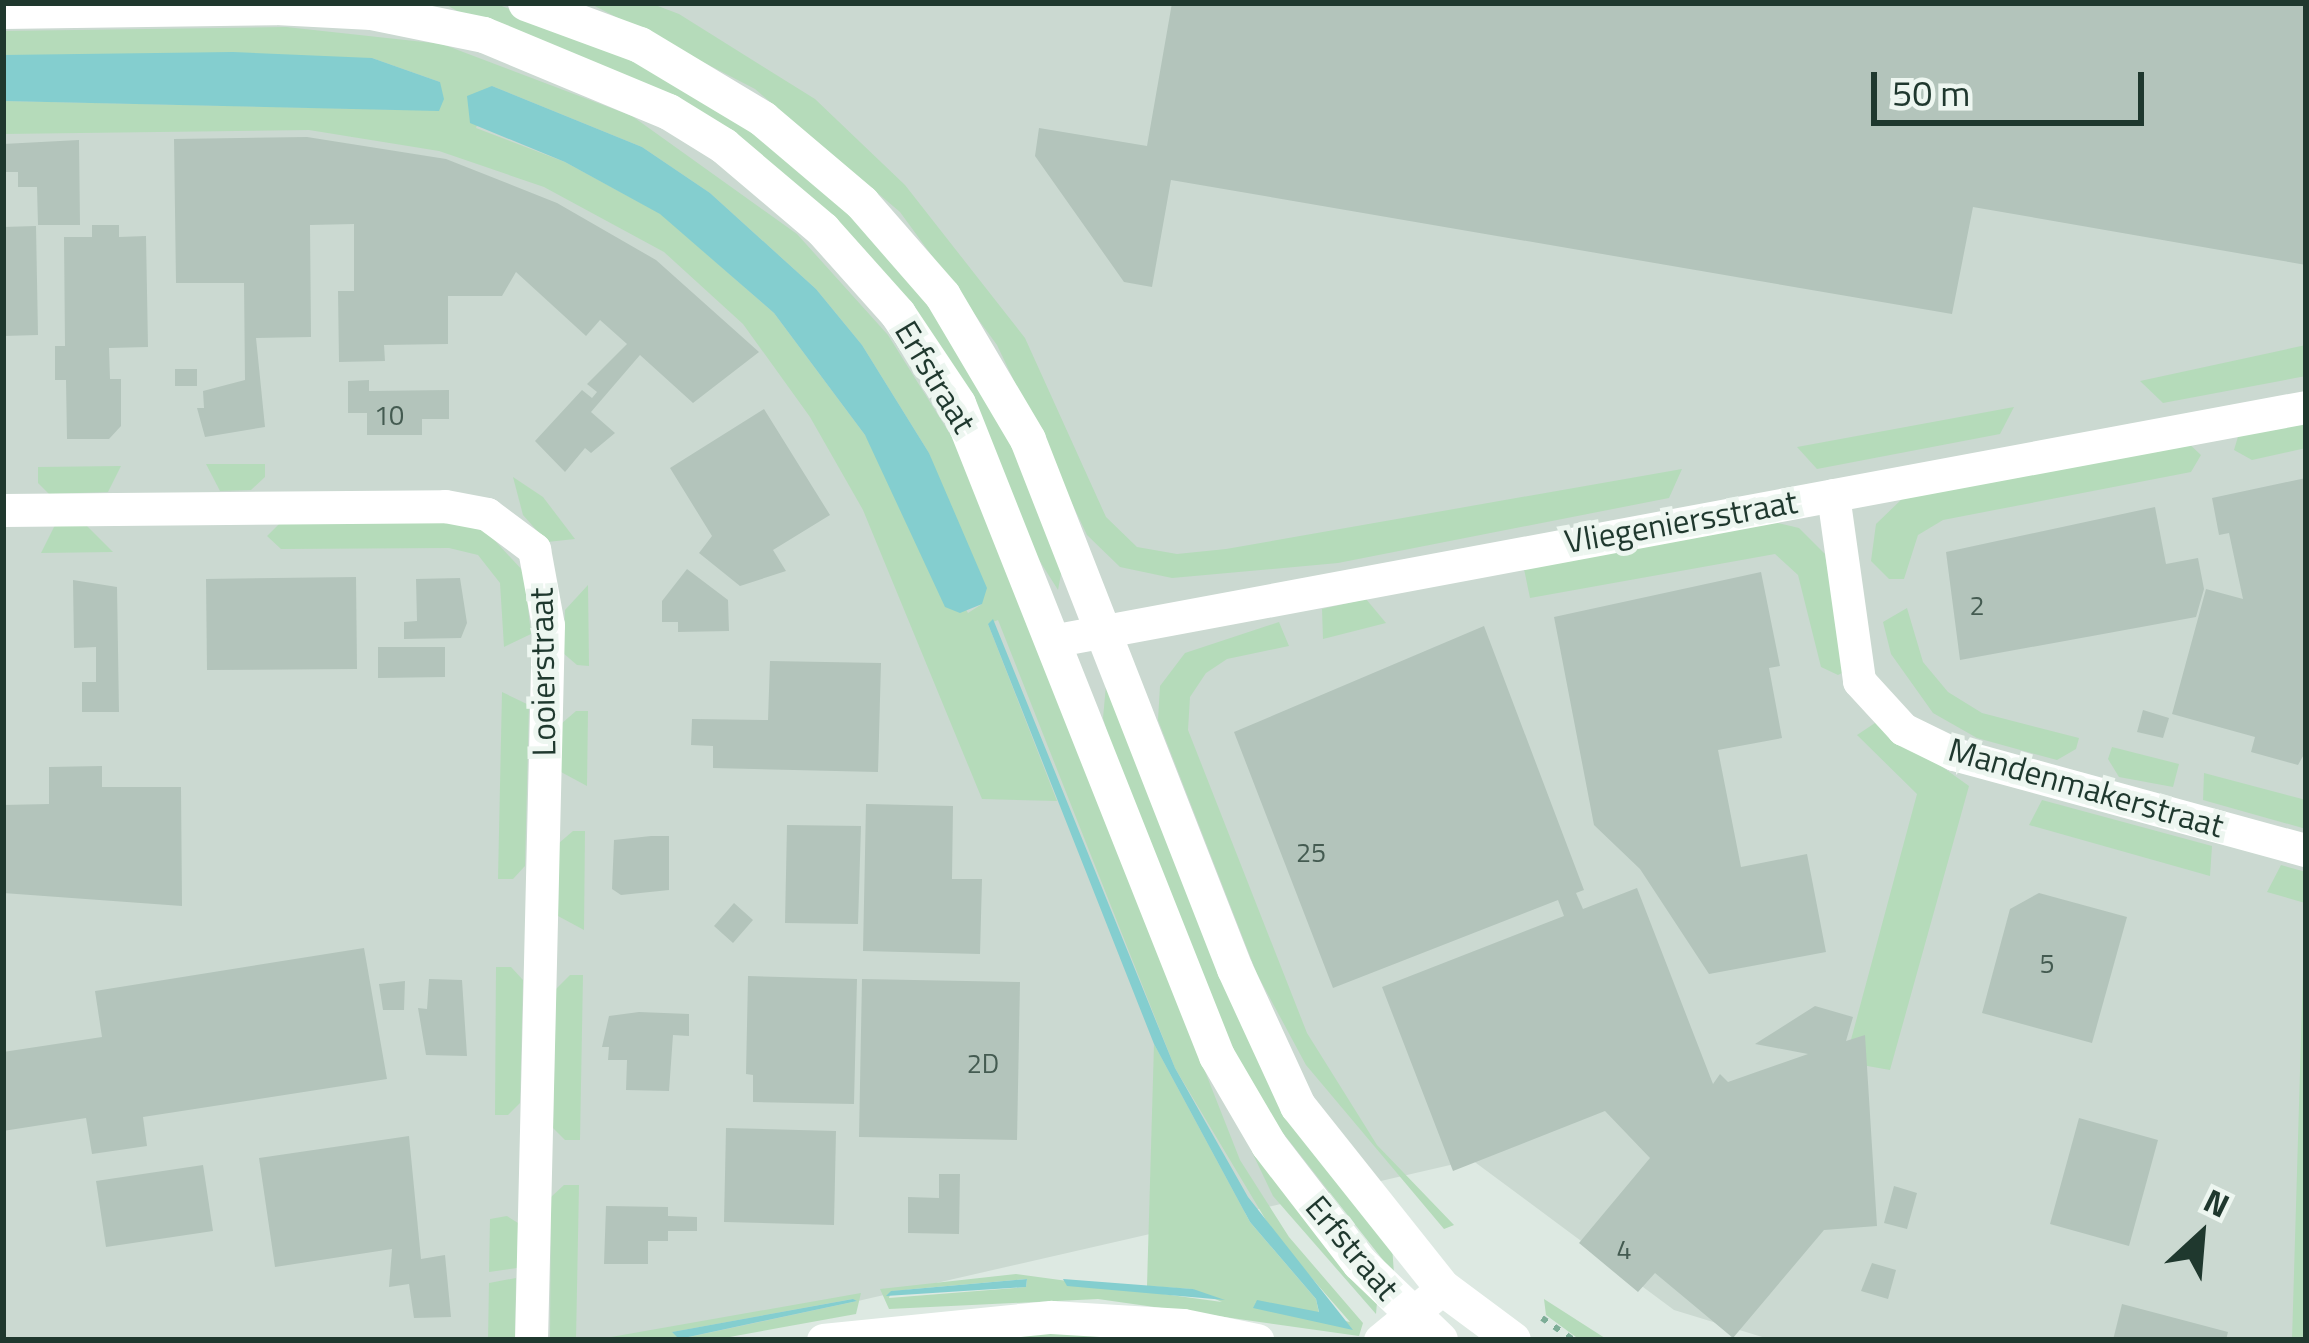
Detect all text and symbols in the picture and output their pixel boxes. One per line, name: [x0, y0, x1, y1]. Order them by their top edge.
scale bar: [1877, 48, 2150, 122]
text: 50 m: [1892, 65, 1970, 120]
street label: Erfstraat: [886, 314, 984, 440]
house number: 10: [374, 399, 404, 431]
street label: Vliegeniersstraat: [1561, 482, 1801, 562]
street label: Looierstraat: [522, 587, 564, 757]
house number: 2: [1969, 589, 1985, 621]
street label: Mandenmakerstraat: [1944, 730, 2228, 846]
house number: 25: [1296, 836, 1326, 868]
house number: 5: [2039, 947, 2055, 979]
house number: 2D: [967, 1047, 999, 1079]
north arrow: [2141, 1175, 2261, 1295]
text: N: [2196, 1175, 2238, 1230]
street label: Erfstraat: [1297, 1188, 1407, 1308]
house number: 4: [1616, 1233, 1632, 1265]

